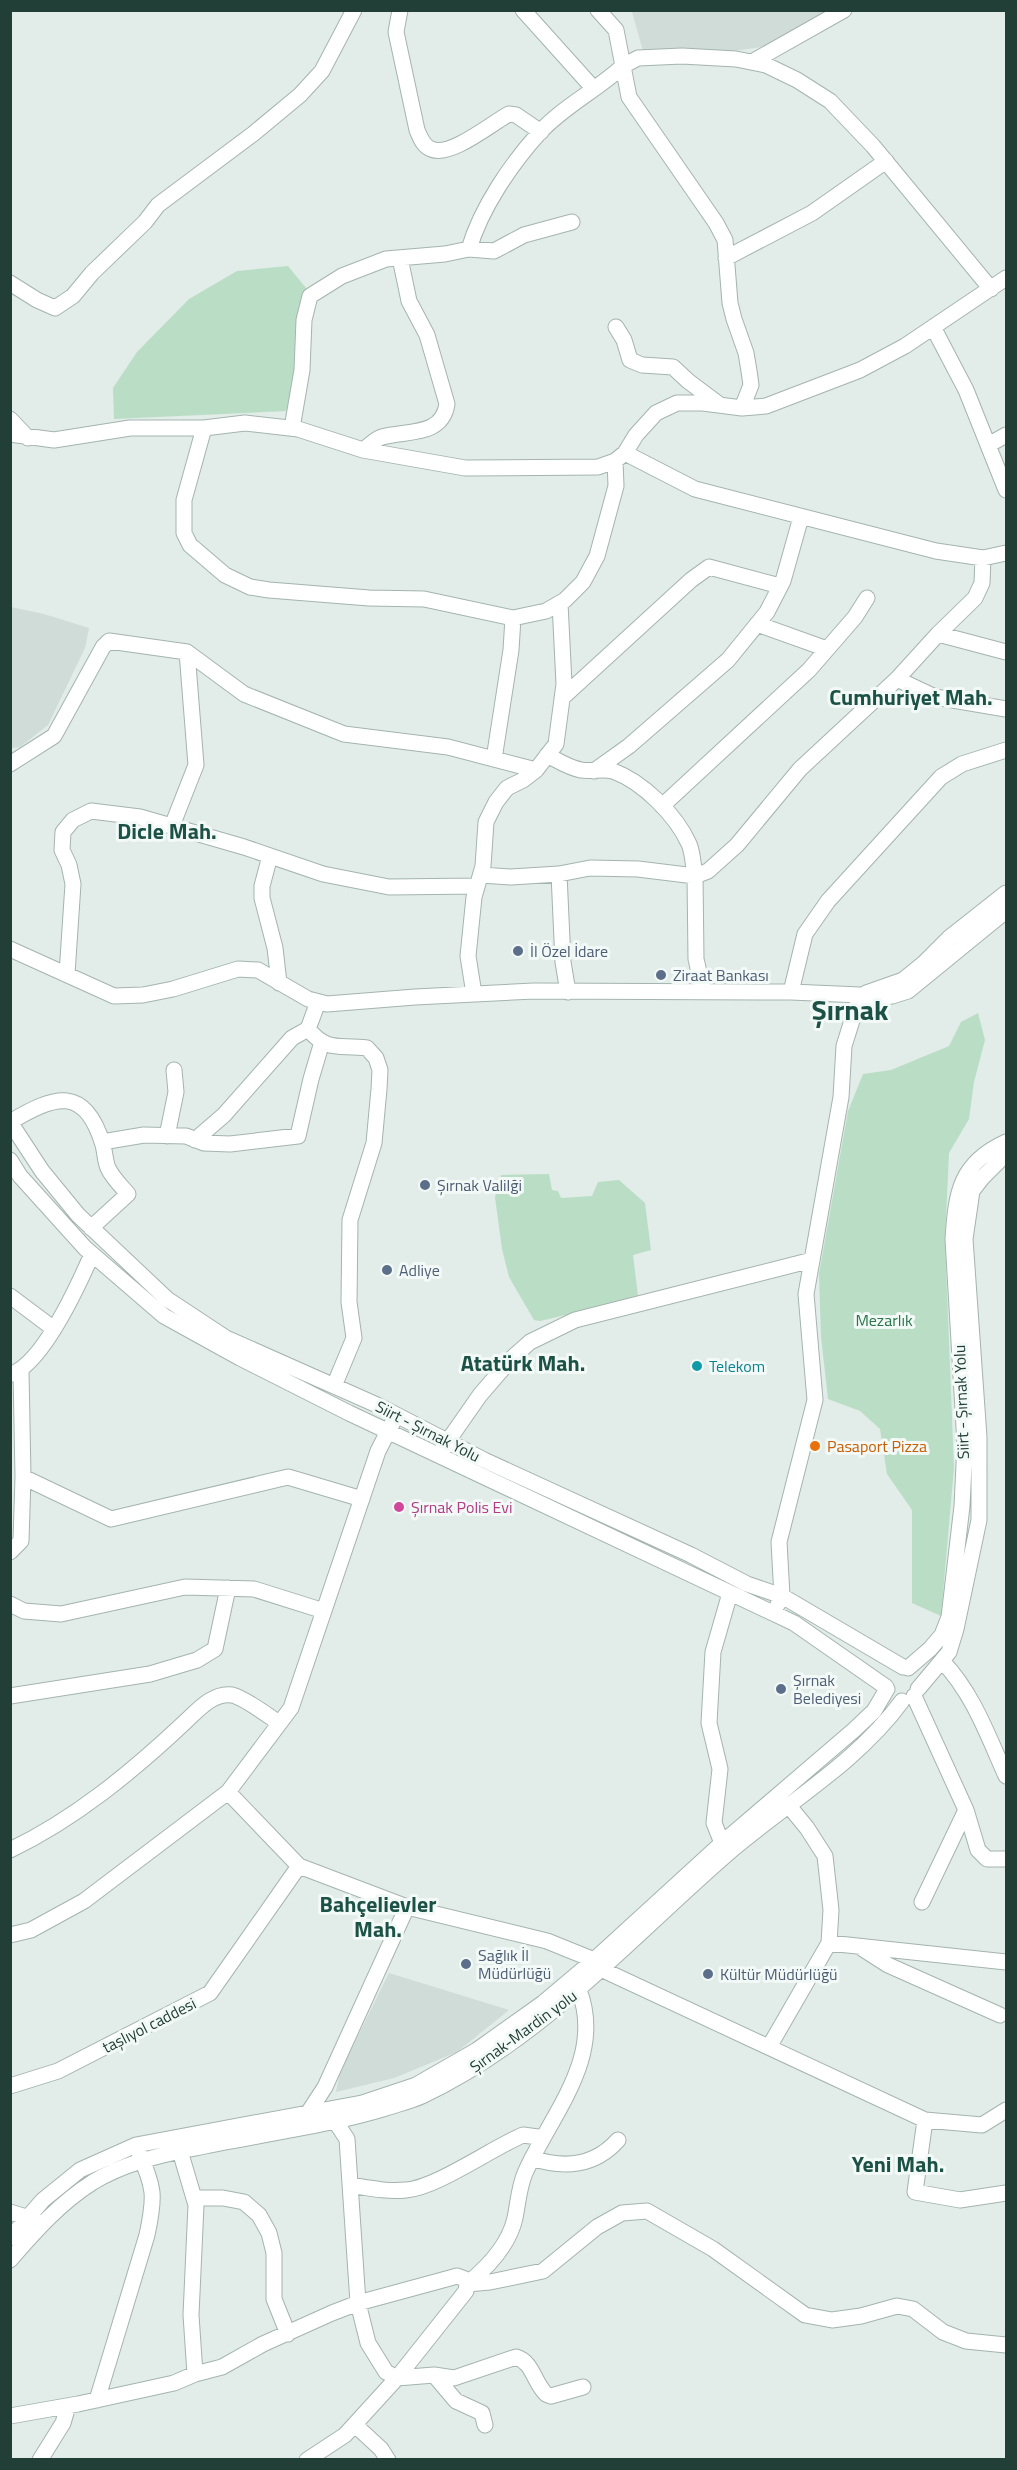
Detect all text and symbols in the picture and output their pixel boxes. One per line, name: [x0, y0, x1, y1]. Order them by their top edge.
district label: Cumhuriyet Mah.: [829, 680, 993, 714]
district label: Dicle Mah.: [117, 814, 217, 848]
place label: İl Özel İdare: [530, 939, 608, 963]
marker: İl Özel İdare: [511, 944, 525, 958]
place label: Ziraat Bankası: [673, 963, 769, 987]
marker: Ziraat Bankası: [654, 968, 668, 982]
district label: Şırnak: [811, 988, 889, 1031]
place label: Şırnak Valilği: [437, 1173, 522, 1197]
marker: Şırnak Valilği: [418, 1178, 432, 1192]
place label: Adliye: [399, 1258, 440, 1282]
marker: Adliye: [380, 1263, 394, 1277]
park label: Mezarlık: [855, 1308, 913, 1332]
street label: Siirt - Şırnak Yolu: [947, 1344, 975, 1460]
district label: Atatürk Mah.: [461, 1346, 585, 1380]
place label: Telekom: [709, 1354, 765, 1378]
marker: Telekom: [690, 1359, 704, 1373]
street label: Siirt - Şırnak Yolu: [372, 1394, 484, 1468]
place label: Pasaport Pizza: [827, 1434, 927, 1458]
marker: Pasaport Pizza: [808, 1439, 822, 1453]
place label: Şırnak Polis Evi: [411, 1495, 512, 1519]
marker: Şırnak Polis Evi: [392, 1500, 406, 1514]
place label: Şırnak Belediyesi: [793, 1668, 861, 1710]
marker: Şırnak Belediyesi: [774, 1682, 788, 1696]
district label: Bahçelievler Mah.: [320, 1887, 436, 1946]
place label: Sağlık İl Müdürlüğü: [478, 1943, 551, 1985]
marker: Sağlık İl Müdürlüğü: [459, 1957, 473, 1971]
place label: Kültür Müdürlüğü: [720, 1962, 838, 1986]
marker: Kültür Müdürlüğü: [701, 1967, 715, 1981]
street label: Şırnak-Mardin yolu: [464, 1984, 582, 2078]
street label: taşlıyol caddesi: [98, 1991, 200, 2059]
district label: Yeni Mah.: [852, 2147, 944, 2181]

